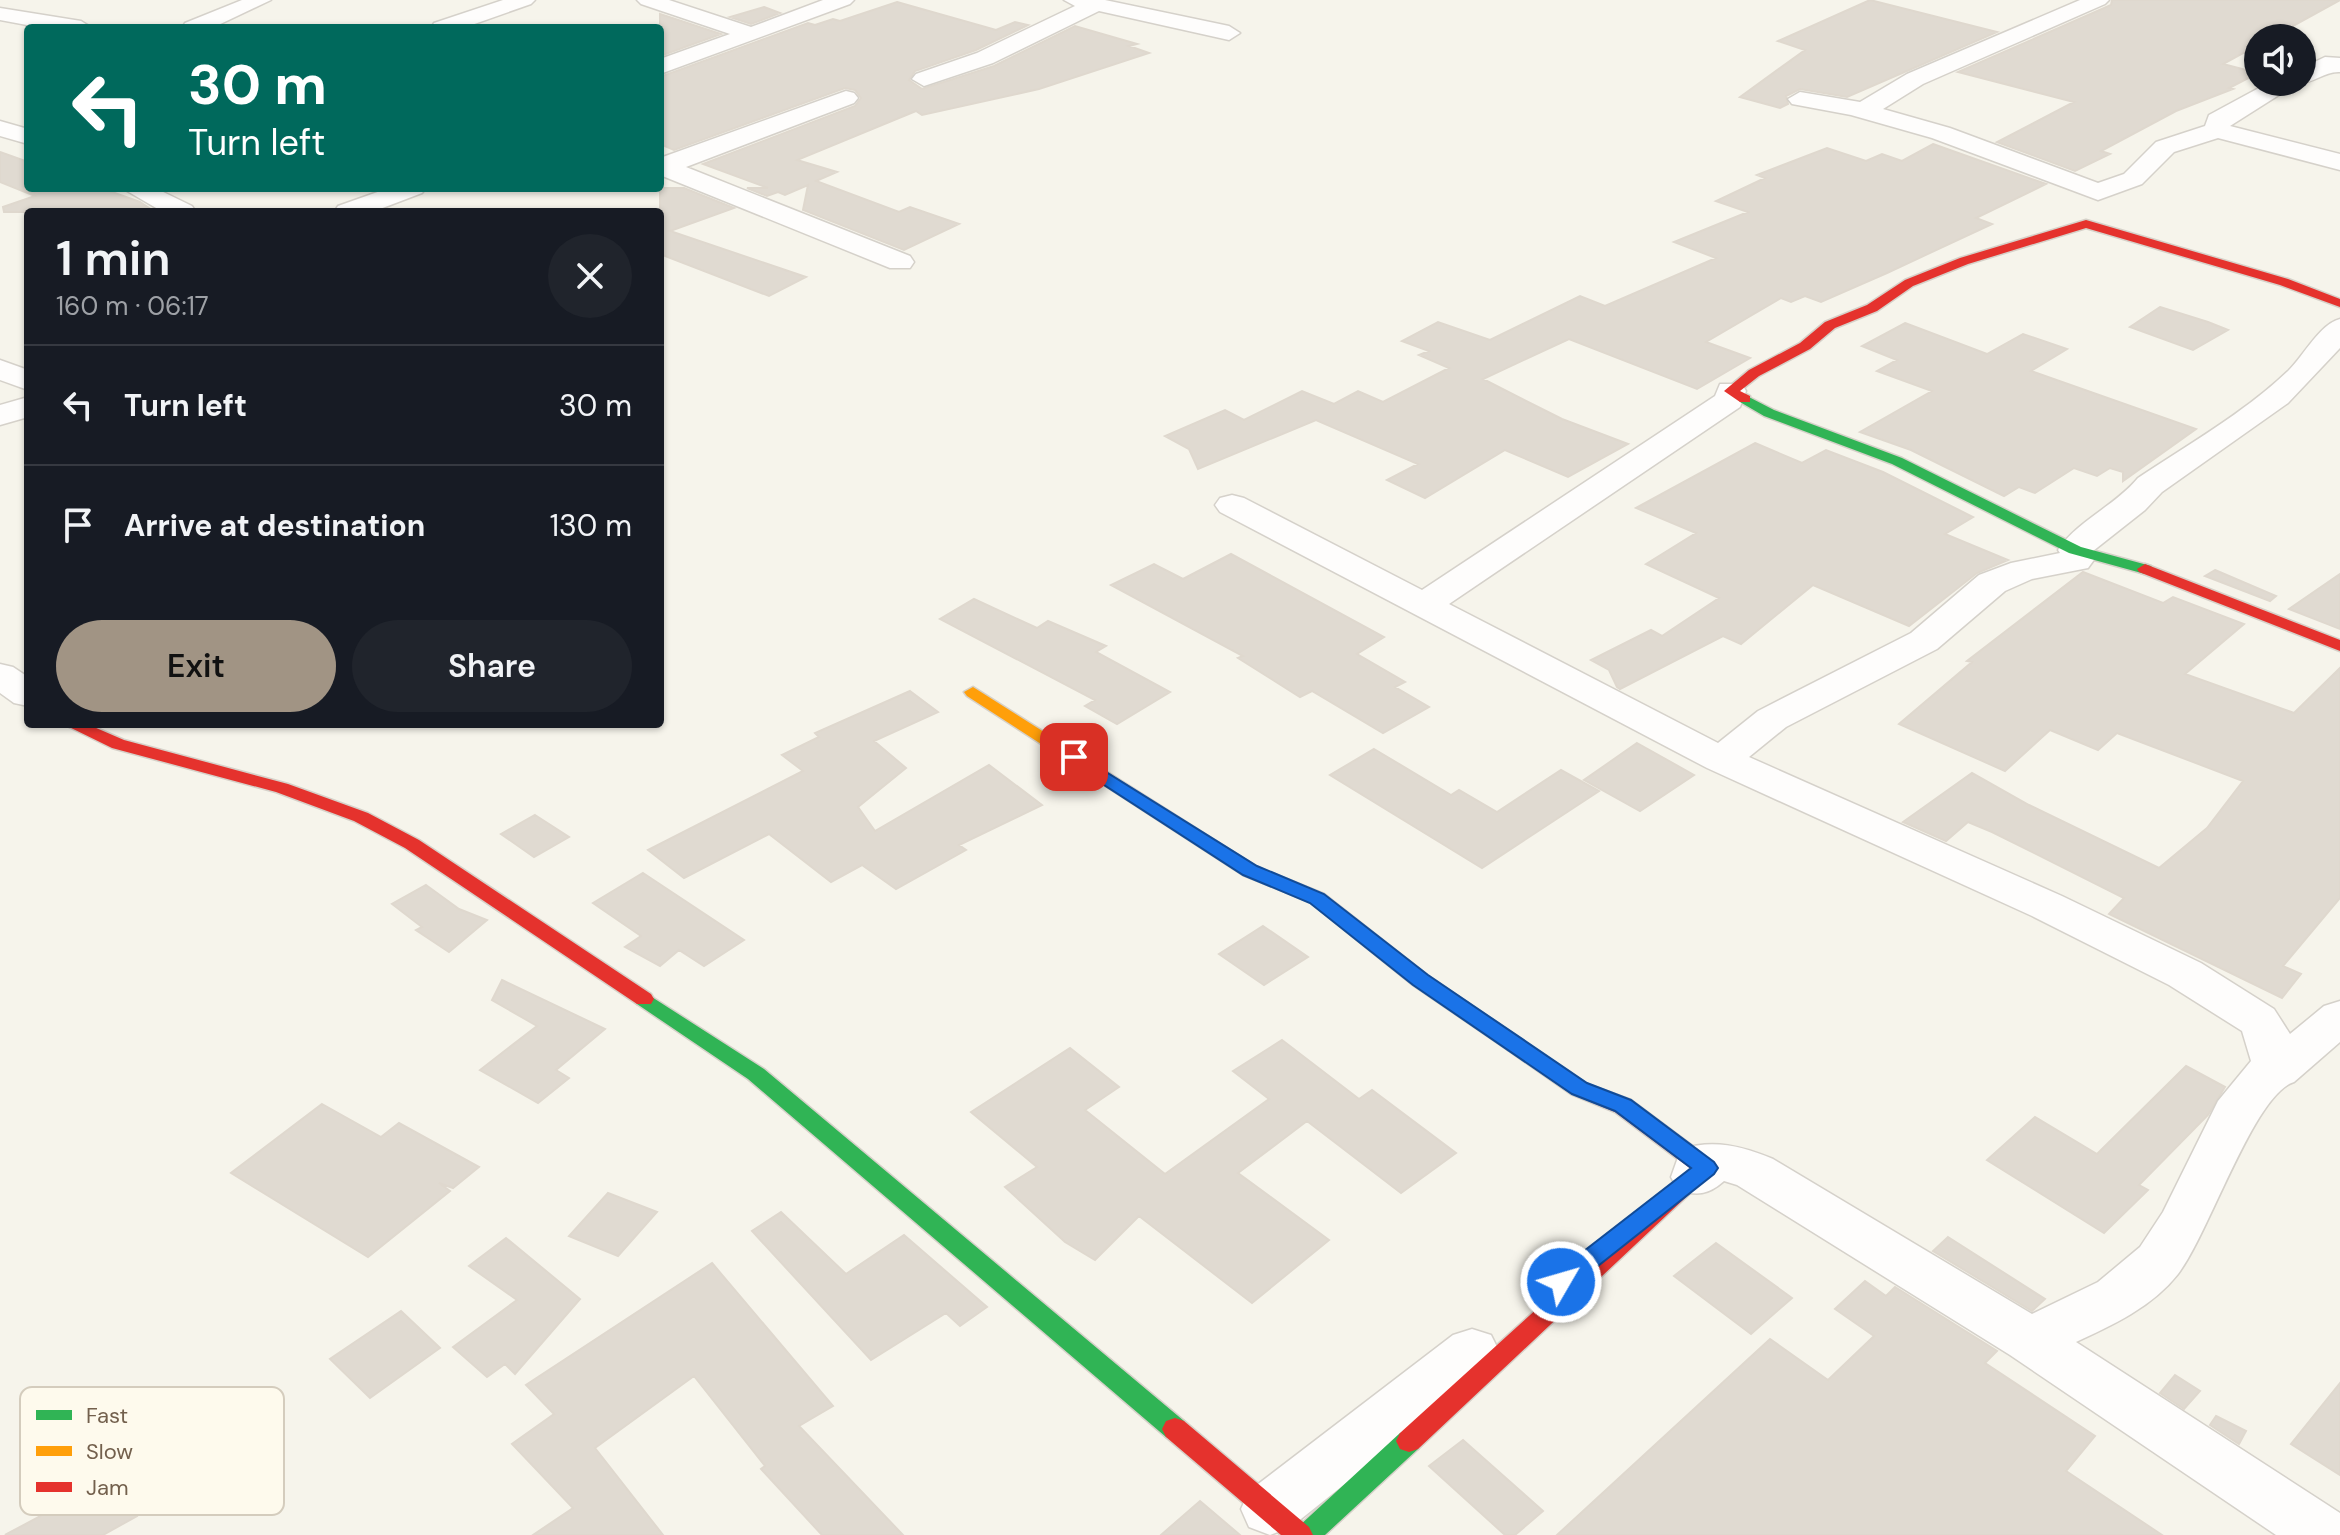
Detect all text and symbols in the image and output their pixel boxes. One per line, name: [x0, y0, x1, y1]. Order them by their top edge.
map controls: [2244, 24, 2316, 96]
button: sound: [2244, 24, 2316, 96]
text: 30 m: [188, 48, 327, 121]
icon: left: [56, 56, 160, 160]
text: Turn left: [188, 119, 325, 166]
text: 1 min: [56, 227, 171, 290]
button: close: [548, 234, 632, 318]
text: 160 m · 06:17: [56, 289, 209, 323]
icon: left: [56, 383, 100, 427]
text: Turn left: [124, 386, 247, 425]
text: 30 m: [559, 386, 632, 425]
icon: arrive: [56, 503, 100, 547]
text: Arrive at destination: [124, 506, 425, 545]
text: 130 m: [550, 506, 632, 545]
button: Exit: [56, 620, 336, 712]
button: Share: [352, 620, 632, 712]
pin: [1040, 723, 1108, 791]
icon: arrive: [1052, 735, 1096, 779]
position arrow: [1519, 1240, 1603, 1324]
legend: [20, 1387, 284, 1515]
text: Fast: [86, 1401, 128, 1430]
text: Slow: [86, 1437, 133, 1466]
text: Jam: [86, 1473, 129, 1502]

